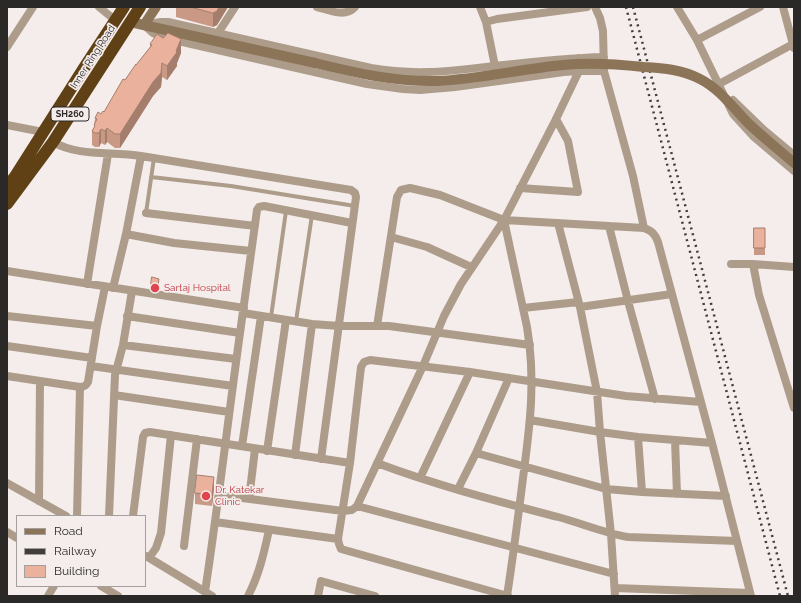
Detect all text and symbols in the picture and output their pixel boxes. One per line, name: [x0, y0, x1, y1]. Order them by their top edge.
street label: Inner Ring Road: [68, 23, 118, 91]
road number: SH260: [51, 107, 89, 121]
marker: Sartaj Hospital: [149, 282, 161, 294]
place label: Sartaj Hospital: [164, 282, 231, 294]
place label: Dr. Katekar Clinic: [215, 484, 264, 508]
marker: Dr. Katekar Clinic: [200, 490, 212, 502]
legend: [16, 515, 146, 587]
text: Road: [54, 524, 83, 538]
text: Railway: [54, 544, 96, 558]
text: Building: [54, 564, 100, 578]

